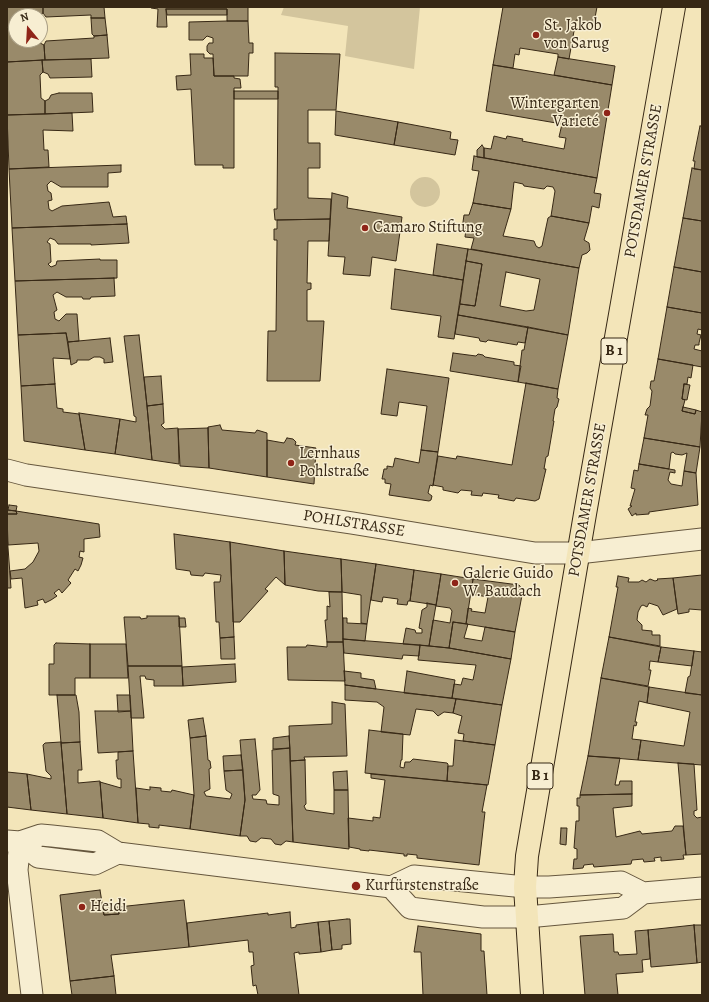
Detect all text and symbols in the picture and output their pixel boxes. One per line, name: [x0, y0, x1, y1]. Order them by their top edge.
north arrow: [8, 8, 48, 48]
text: N: [18, 9, 31, 25]
place label: St. Jakob von Sarug: [544, 16, 609, 54]
marker: St. Jakob von Sarug: [531, 30, 541, 40]
place label: Wintergarten Varieté: [510, 94, 599, 132]
street label: POTSDAMER STRASSE: [621, 102, 667, 260]
marker: Wintergarten Varieté: [602, 108, 612, 118]
place label: Camaro Stiftung: [373, 218, 482, 238]
marker: Camaro Stiftung: [360, 223, 370, 233]
road number: B 1: [601, 338, 627, 364]
street label: POTSDAMER STRASSE: [565, 421, 611, 579]
place label: Lernhaus Pohlstraße: [299, 444, 369, 482]
marker: Lernhaus Pohlstraße: [286, 458, 296, 468]
street label: POHLSTRASSE: [302, 506, 406, 542]
place label: Galerie Guido W. Baudach: [463, 564, 553, 602]
marker: Galerie Guido W. Baudach: [450, 578, 460, 588]
road number: B 1: [527, 763, 553, 789]
place label: Kurfürstenstraße: [365, 876, 479, 896]
marker: Kurfürstenstraße: [350, 880, 362, 892]
place label: Heidi: [90, 897, 127, 917]
marker: Heidi: [77, 902, 87, 912]

